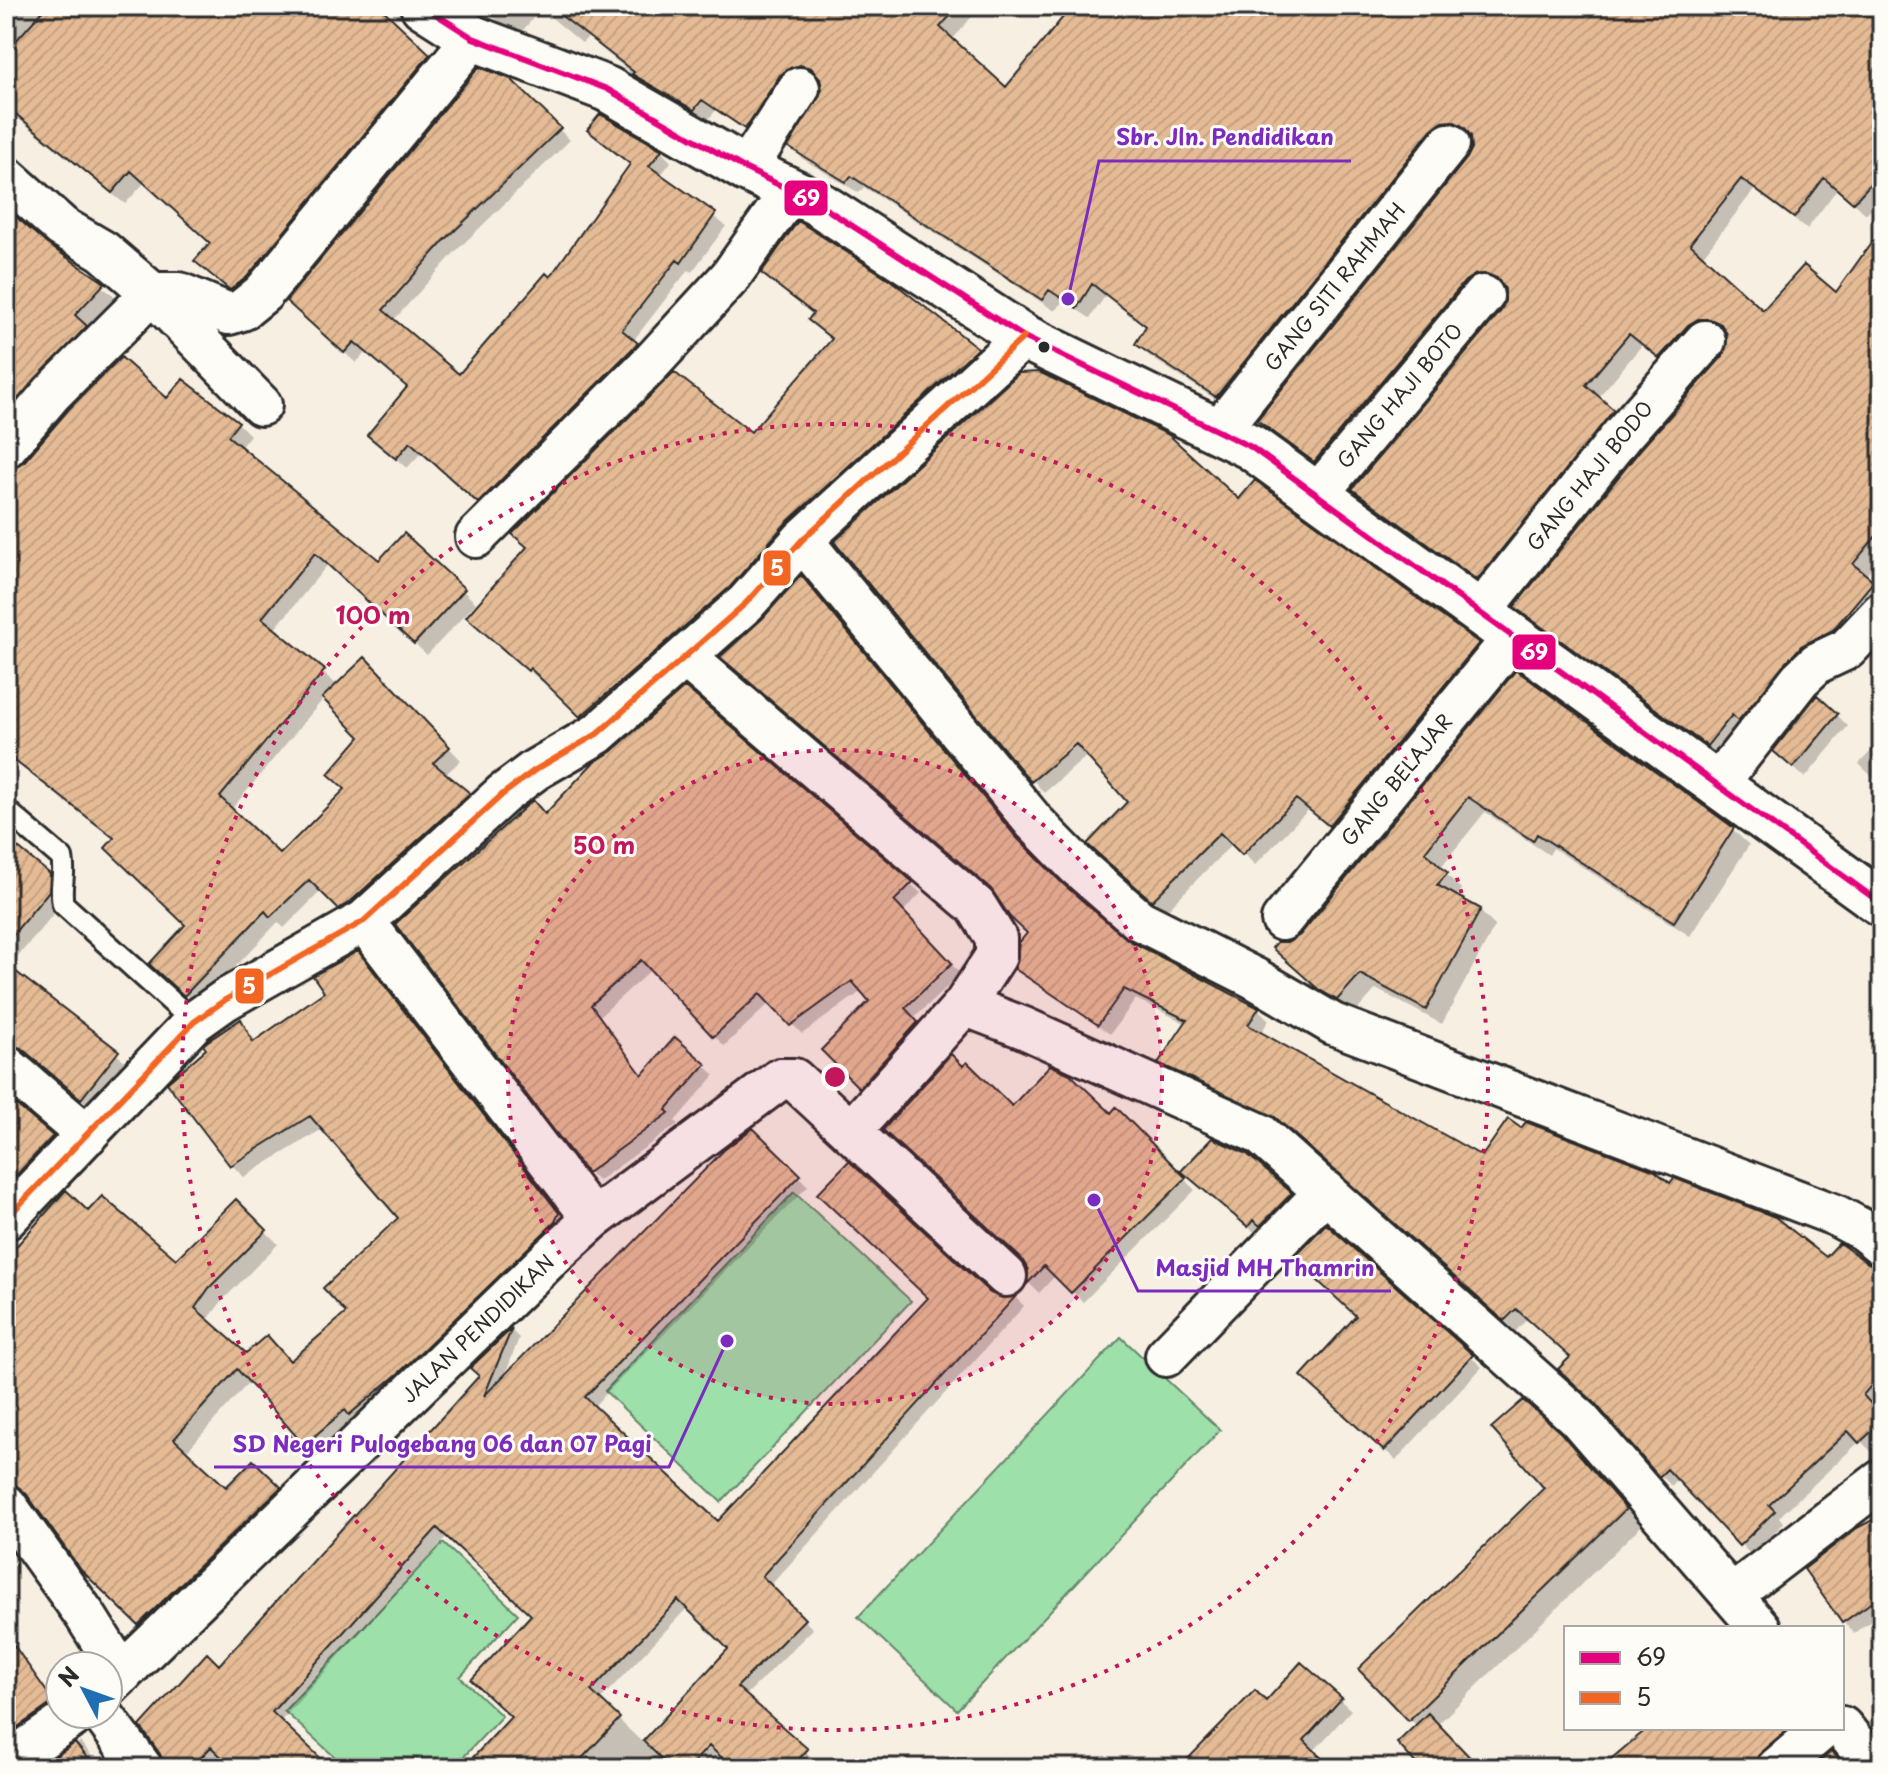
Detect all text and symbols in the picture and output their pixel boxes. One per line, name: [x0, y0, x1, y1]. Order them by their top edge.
callout: Sbr. Jln. Pendidikan: [1099, 115, 1351, 161]
text: Sbr. Jln. Pendidikan: [1116, 119, 1334, 152]
line badge: 69: [783, 179, 829, 217]
text: 69: [792, 180, 820, 213]
street label: GANG SITI RAHMAH: [1257, 196, 1412, 377]
street label: GANG HAJI BOTO: [1329, 316, 1469, 475]
unlabelled marker: [1036, 339, 1052, 355]
street label: GANG HAJI BODO: [1519, 394, 1659, 557]
line badge: 5: [762, 549, 792, 587]
text: 5: [770, 550, 784, 583]
text: 100 m: [336, 596, 410, 632]
line badge: 69: [1511, 633, 1557, 671]
text: 69: [1520, 634, 1548, 667]
street label: GANG BELAJAR: [1333, 707, 1459, 852]
text: 50 m: [573, 826, 635, 862]
line badge: 5: [234, 967, 265, 1005]
text: 5: [242, 968, 256, 1001]
centre of rings: [821, 1063, 849, 1091]
callout: Masjid MH Thamrin: [1138, 1245, 1391, 1291]
street label: JALAN PENDIDIKAN: [394, 1247, 561, 1409]
text: Masjid MH Thamrin: [1155, 1250, 1375, 1283]
callout: SD Negeri Pulogebang 06 dan 07 Pagi: [214, 1421, 669, 1467]
text: SD Negeri Pulogebang 06 dan 07 Pagi: [232, 1426, 652, 1459]
legend: [1564, 1626, 1844, 1730]
text: 69: [1636, 1638, 1666, 1674]
north arrow: [44, 1650, 124, 1730]
text: N: [50, 1658, 86, 1693]
text: 5: [1636, 1678, 1651, 1714]

